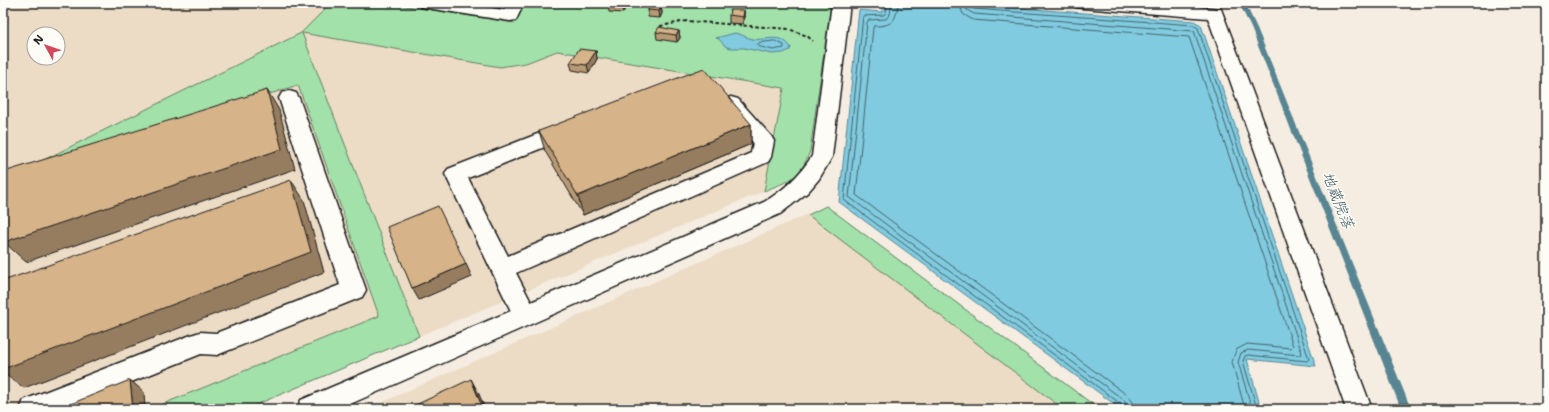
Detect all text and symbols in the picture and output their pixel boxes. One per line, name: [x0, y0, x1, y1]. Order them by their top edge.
north arrow: [26, 26, 66, 66]
text: N: [30, 32, 47, 48]
water label: 地蔵院落: [1317, 168, 1359, 233]

